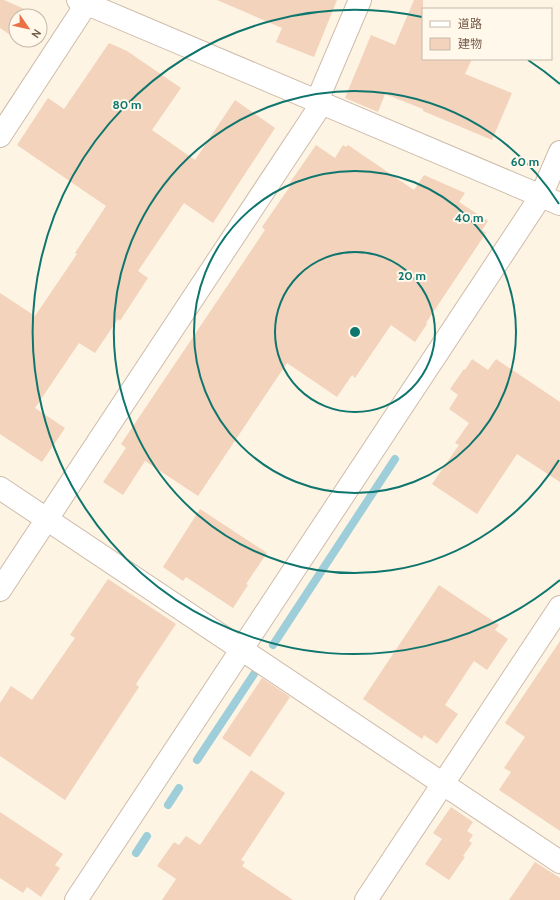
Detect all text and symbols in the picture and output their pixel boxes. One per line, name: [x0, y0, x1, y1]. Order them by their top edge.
north arrow: [8, 8, 48, 48]
legend: [422, 8, 552, 60]
text: 道路: [458, 16, 482, 31]
text: N: [28, 26, 44, 41]
text: 建物: [458, 36, 482, 51]
text: 80 m: [113, 97, 141, 112]
text: 60 m: [511, 154, 539, 169]
text: 40 m: [454, 210, 484, 225]
text: 20 m: [398, 268, 426, 283]
centre of rings: [348, 325, 362, 339]

